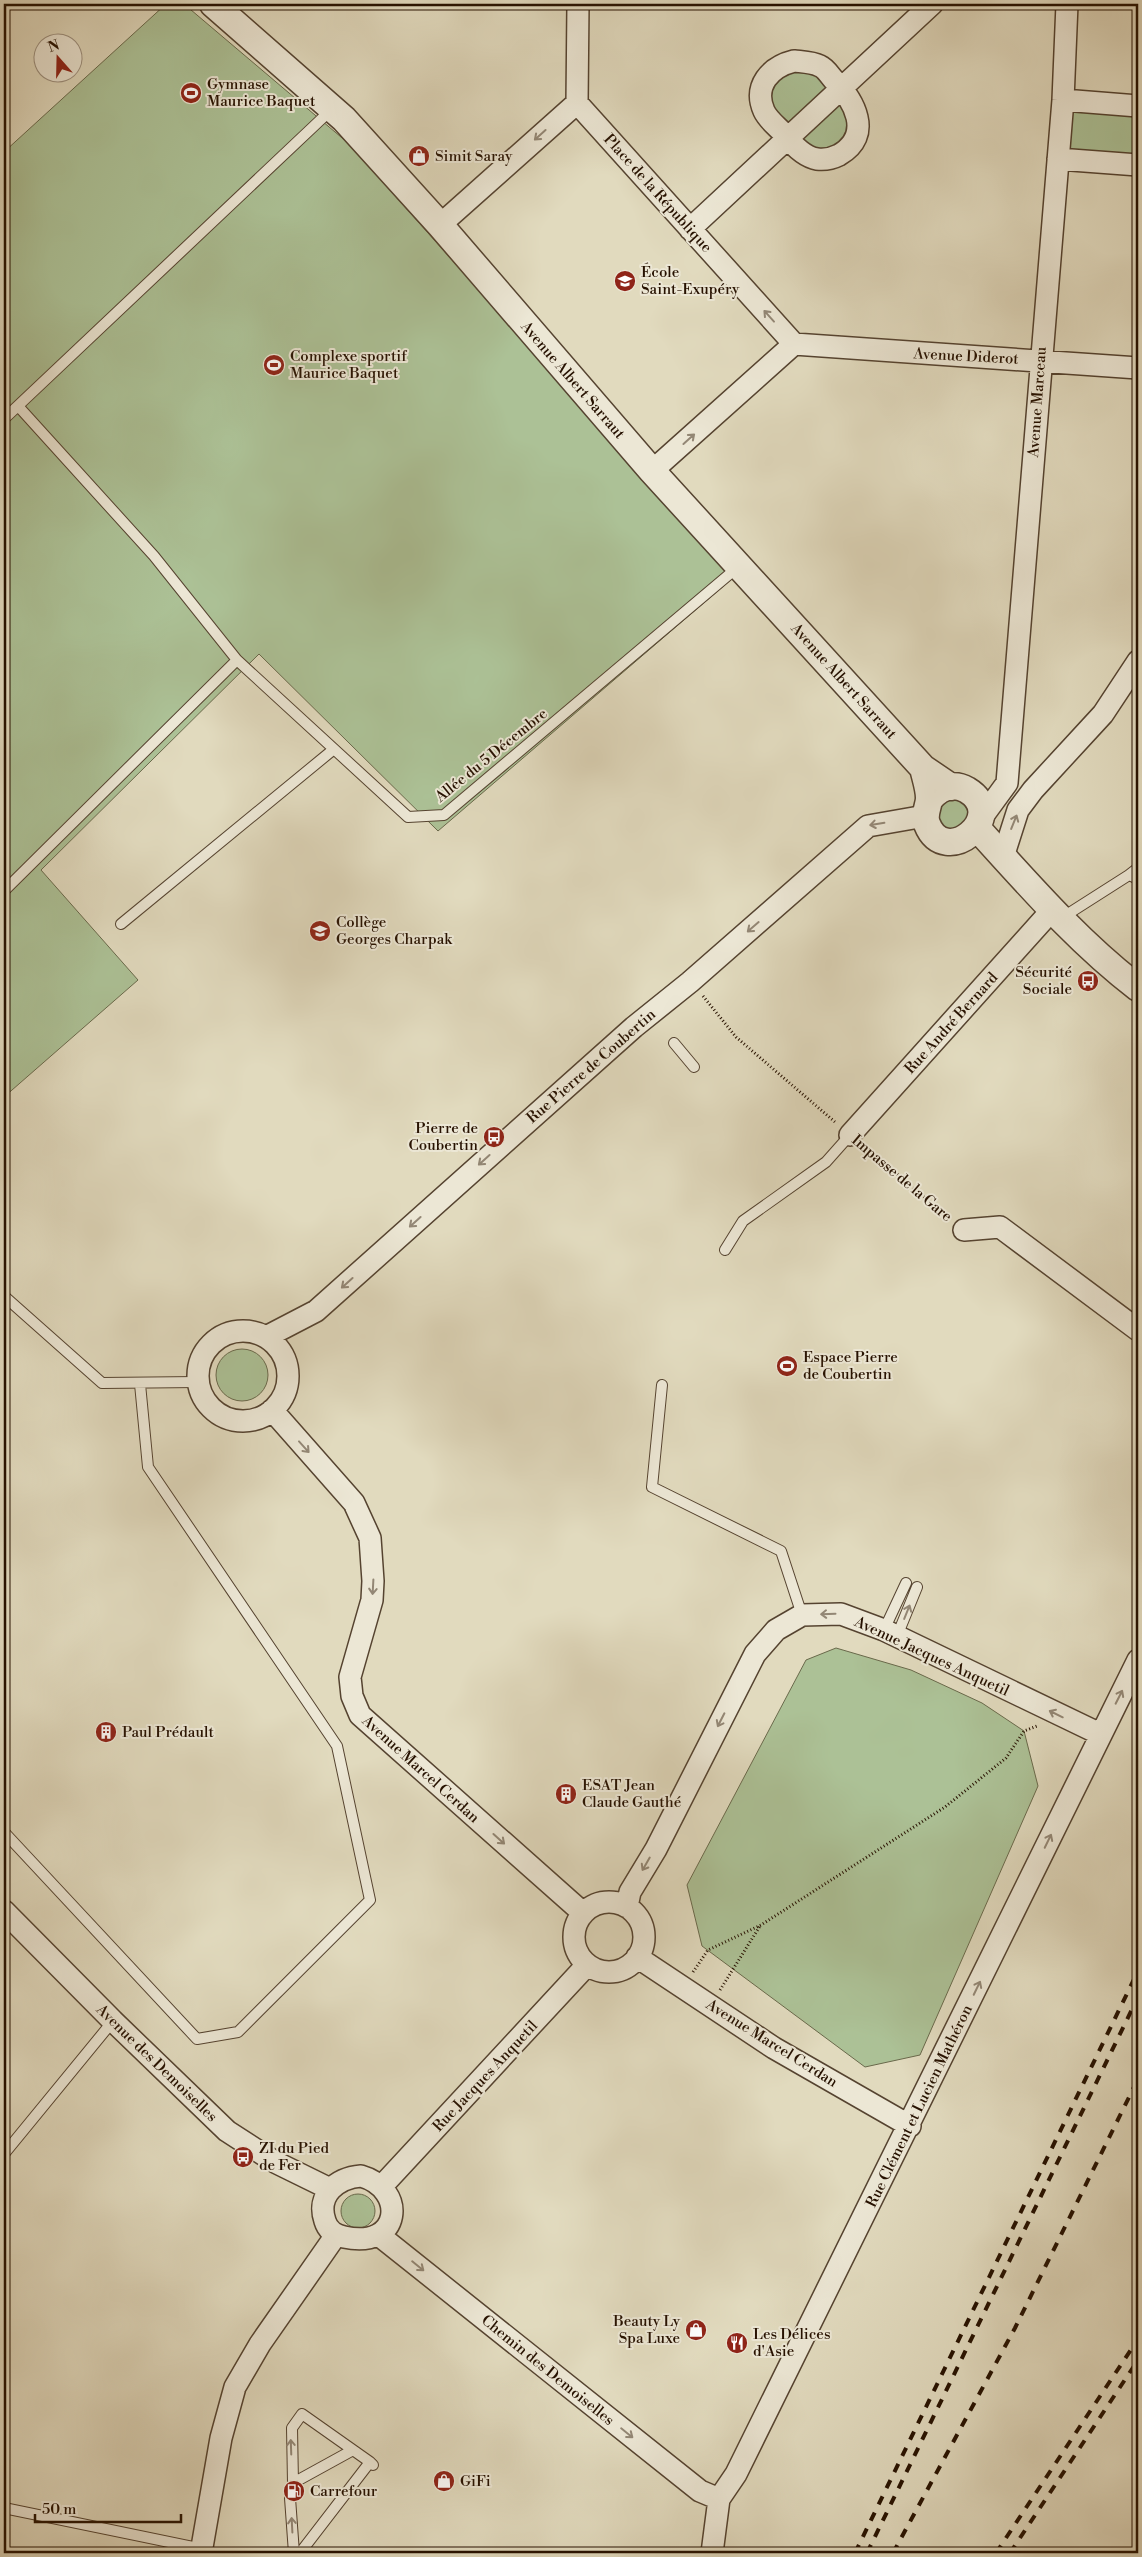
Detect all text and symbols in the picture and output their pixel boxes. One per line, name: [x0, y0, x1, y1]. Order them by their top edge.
north arrow: [32, 32, 82, 82]
text: N: [46, 36, 62, 57]
place label: Gymnase Maurice Baquet: [207, 75, 316, 111]
sports icon: Gymnase Maurice Baquet: [179, 81, 203, 105]
one-way arrow: [534, 130, 547, 141]
street label: Place de la République: [599, 130, 716, 257]
shop icon: Simit Saray: [407, 144, 431, 168]
place label: Simit Saray: [435, 147, 513, 166]
place label: École Saint-Exupéry: [641, 262, 740, 299]
school or university icon: École Saint-Exupéry: [613, 269, 637, 293]
one-way arrow: [763, 309, 775, 322]
street label: Avenue Albert Sarraut: [516, 317, 629, 444]
street label: Avenue Diderot: [912, 344, 1020, 369]
street label: Avenue Marceau: [1024, 346, 1051, 459]
place label: Complexe sportif Maurice Baquet: [290, 347, 407, 383]
sports icon: Complexe sportif Maurice Baquet: [262, 353, 286, 377]
one-way arrow: [682, 433, 695, 445]
street label: Avenue Albert Sarraut: [786, 619, 901, 744]
street label: Allée du 5 Décembre: [431, 704, 551, 807]
one-way arrow: [1009, 815, 1019, 830]
one-way arrow: [870, 820, 886, 830]
place label: Collège Georges Charpak: [336, 913, 453, 949]
school or university icon: Collège Georges Charpak: [308, 919, 332, 943]
one-way arrow: [746, 921, 759, 933]
place label: Sécurité Sociale: [1015, 963, 1072, 999]
street label: Rue André Bernard: [901, 968, 1002, 1078]
bus stop icon: Sécurité Sociale: [1076, 969, 1100, 993]
street label: Rue Pierre de Coubertin: [523, 1005, 660, 1128]
place label: Pierre de Coubertin: [408, 1119, 478, 1155]
bus stop icon: Pierre de Coubertin: [482, 1125, 506, 1149]
street label: Impasse de la Gare: [847, 1131, 956, 1226]
one-way arrow: [478, 1154, 491, 1166]
one-way arrow: [409, 1216, 422, 1227]
one-way arrow: [340, 1277, 353, 1289]
place label: Espace Pierre de Coubertin: [803, 1348, 898, 1384]
sports icon: Espace Pierre de Coubertin: [775, 1354, 799, 1378]
one-way arrow: [298, 1440, 310, 1453]
one-way arrow: [368, 1578, 377, 1594]
one-way arrow: [902, 1605, 912, 1620]
one-way arrow: [820, 1609, 836, 1619]
street label: Avenue Jacques Anquetil: [851, 1612, 1013, 1701]
one-way arrow: [1114, 1690, 1124, 1705]
one-way arrow: [1049, 1709, 1064, 1718]
street label: Avenue Marcel Cerdan: [357, 1711, 483, 1827]
one-way arrow: [716, 1712, 725, 1727]
building icon: Paul Prédault: [94, 1720, 118, 1744]
place label: Paul Prédault: [122, 1723, 214, 1742]
place label: ESAT Jean Claude Gauthé: [582, 1776, 681, 1812]
building icon: ESAT Jean Claude Gauthé: [554, 1782, 578, 1806]
one-way arrow: [493, 1833, 506, 1845]
one-way arrow: [1043, 1834, 1053, 1849]
one-way arrow: [641, 1857, 651, 1871]
one-way arrow: [972, 1980, 982, 1995]
street label: Avenue Marcel Cerdan: [702, 1995, 841, 2092]
street label: Avenue des Demoiselles: [91, 2000, 221, 2126]
street label: Rue Clément et Lucien Mathéron: [862, 2002, 977, 2211]
street label: Rue Jacques Anquetil: [429, 2016, 542, 2136]
place label: ZI du Pied de Fer: [259, 2139, 329, 2175]
bus stop icon: ZI du Pied de Fer: [231, 2145, 255, 2169]
one-way arrow: [412, 2260, 425, 2271]
street label: Chemin des Demoiselles: [477, 2311, 618, 2430]
place label: Beauty Ly Spa Luxe: [612, 2312, 681, 2348]
shop icon: Beauty Ly Spa Luxe: [684, 2318, 708, 2342]
place label: Les Délices d'Asie: [753, 2325, 831, 2361]
restaurant icon: Les Délices d'Asie: [725, 2331, 749, 2355]
one-way arrow: [621, 2427, 634, 2438]
one-way arrow: [287, 2439, 296, 2455]
shop icon: GiFi: [432, 2469, 456, 2493]
place label: GiFi: [460, 2472, 491, 2491]
fuel station icon: Carrefour: [282, 2479, 306, 2503]
place label: Carrefour: [310, 2482, 378, 2501]
scale bar: [35, 2492, 181, 2524]
text: 50 m: [42, 2500, 76, 2519]
one-way arrow: [288, 2518, 297, 2534]

